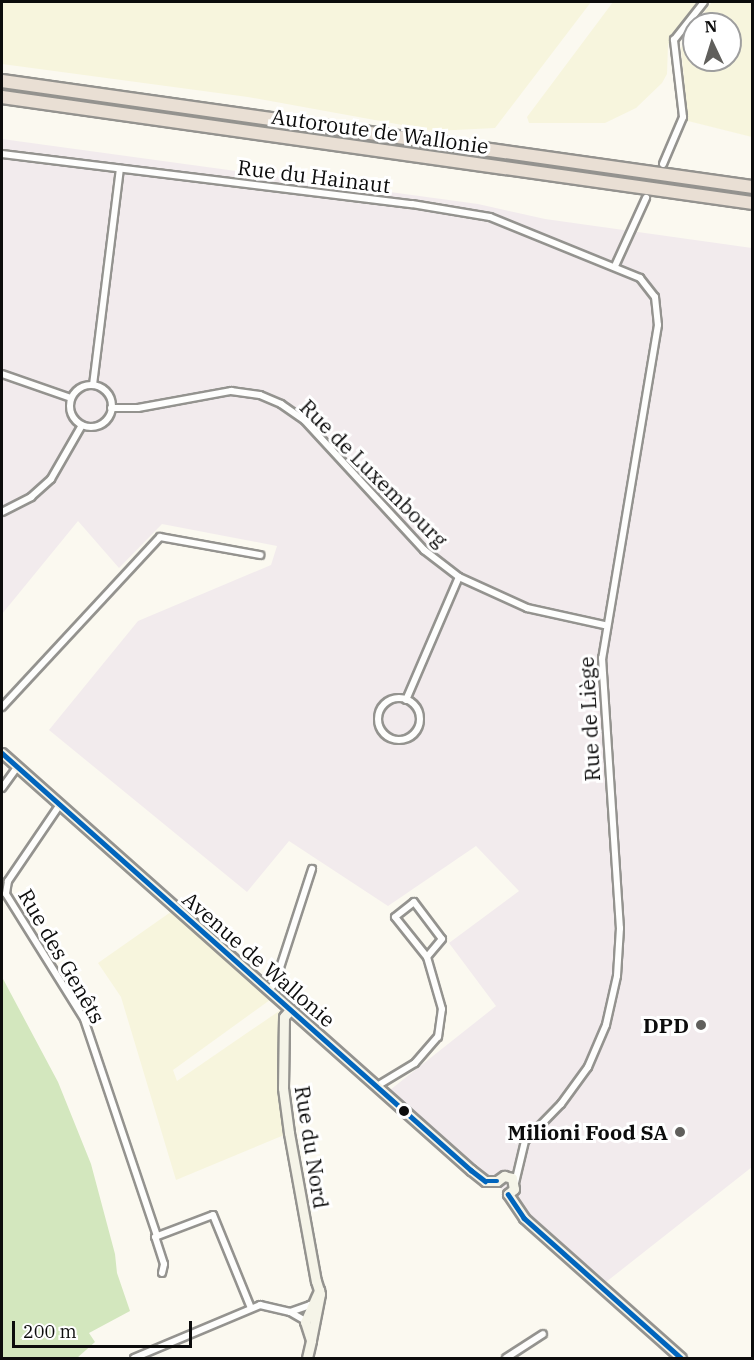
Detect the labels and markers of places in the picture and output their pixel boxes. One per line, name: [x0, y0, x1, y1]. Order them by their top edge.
place label: DPD: [643, 1012, 689, 1038]
marker: DPD: [694, 1018, 708, 1032]
unlabelled marker: [398, 1105, 410, 1117]
place label: Milioni Food SA: [507, 1119, 668, 1145]
marker: Milioni Food SA: [673, 1125, 687, 1139]

